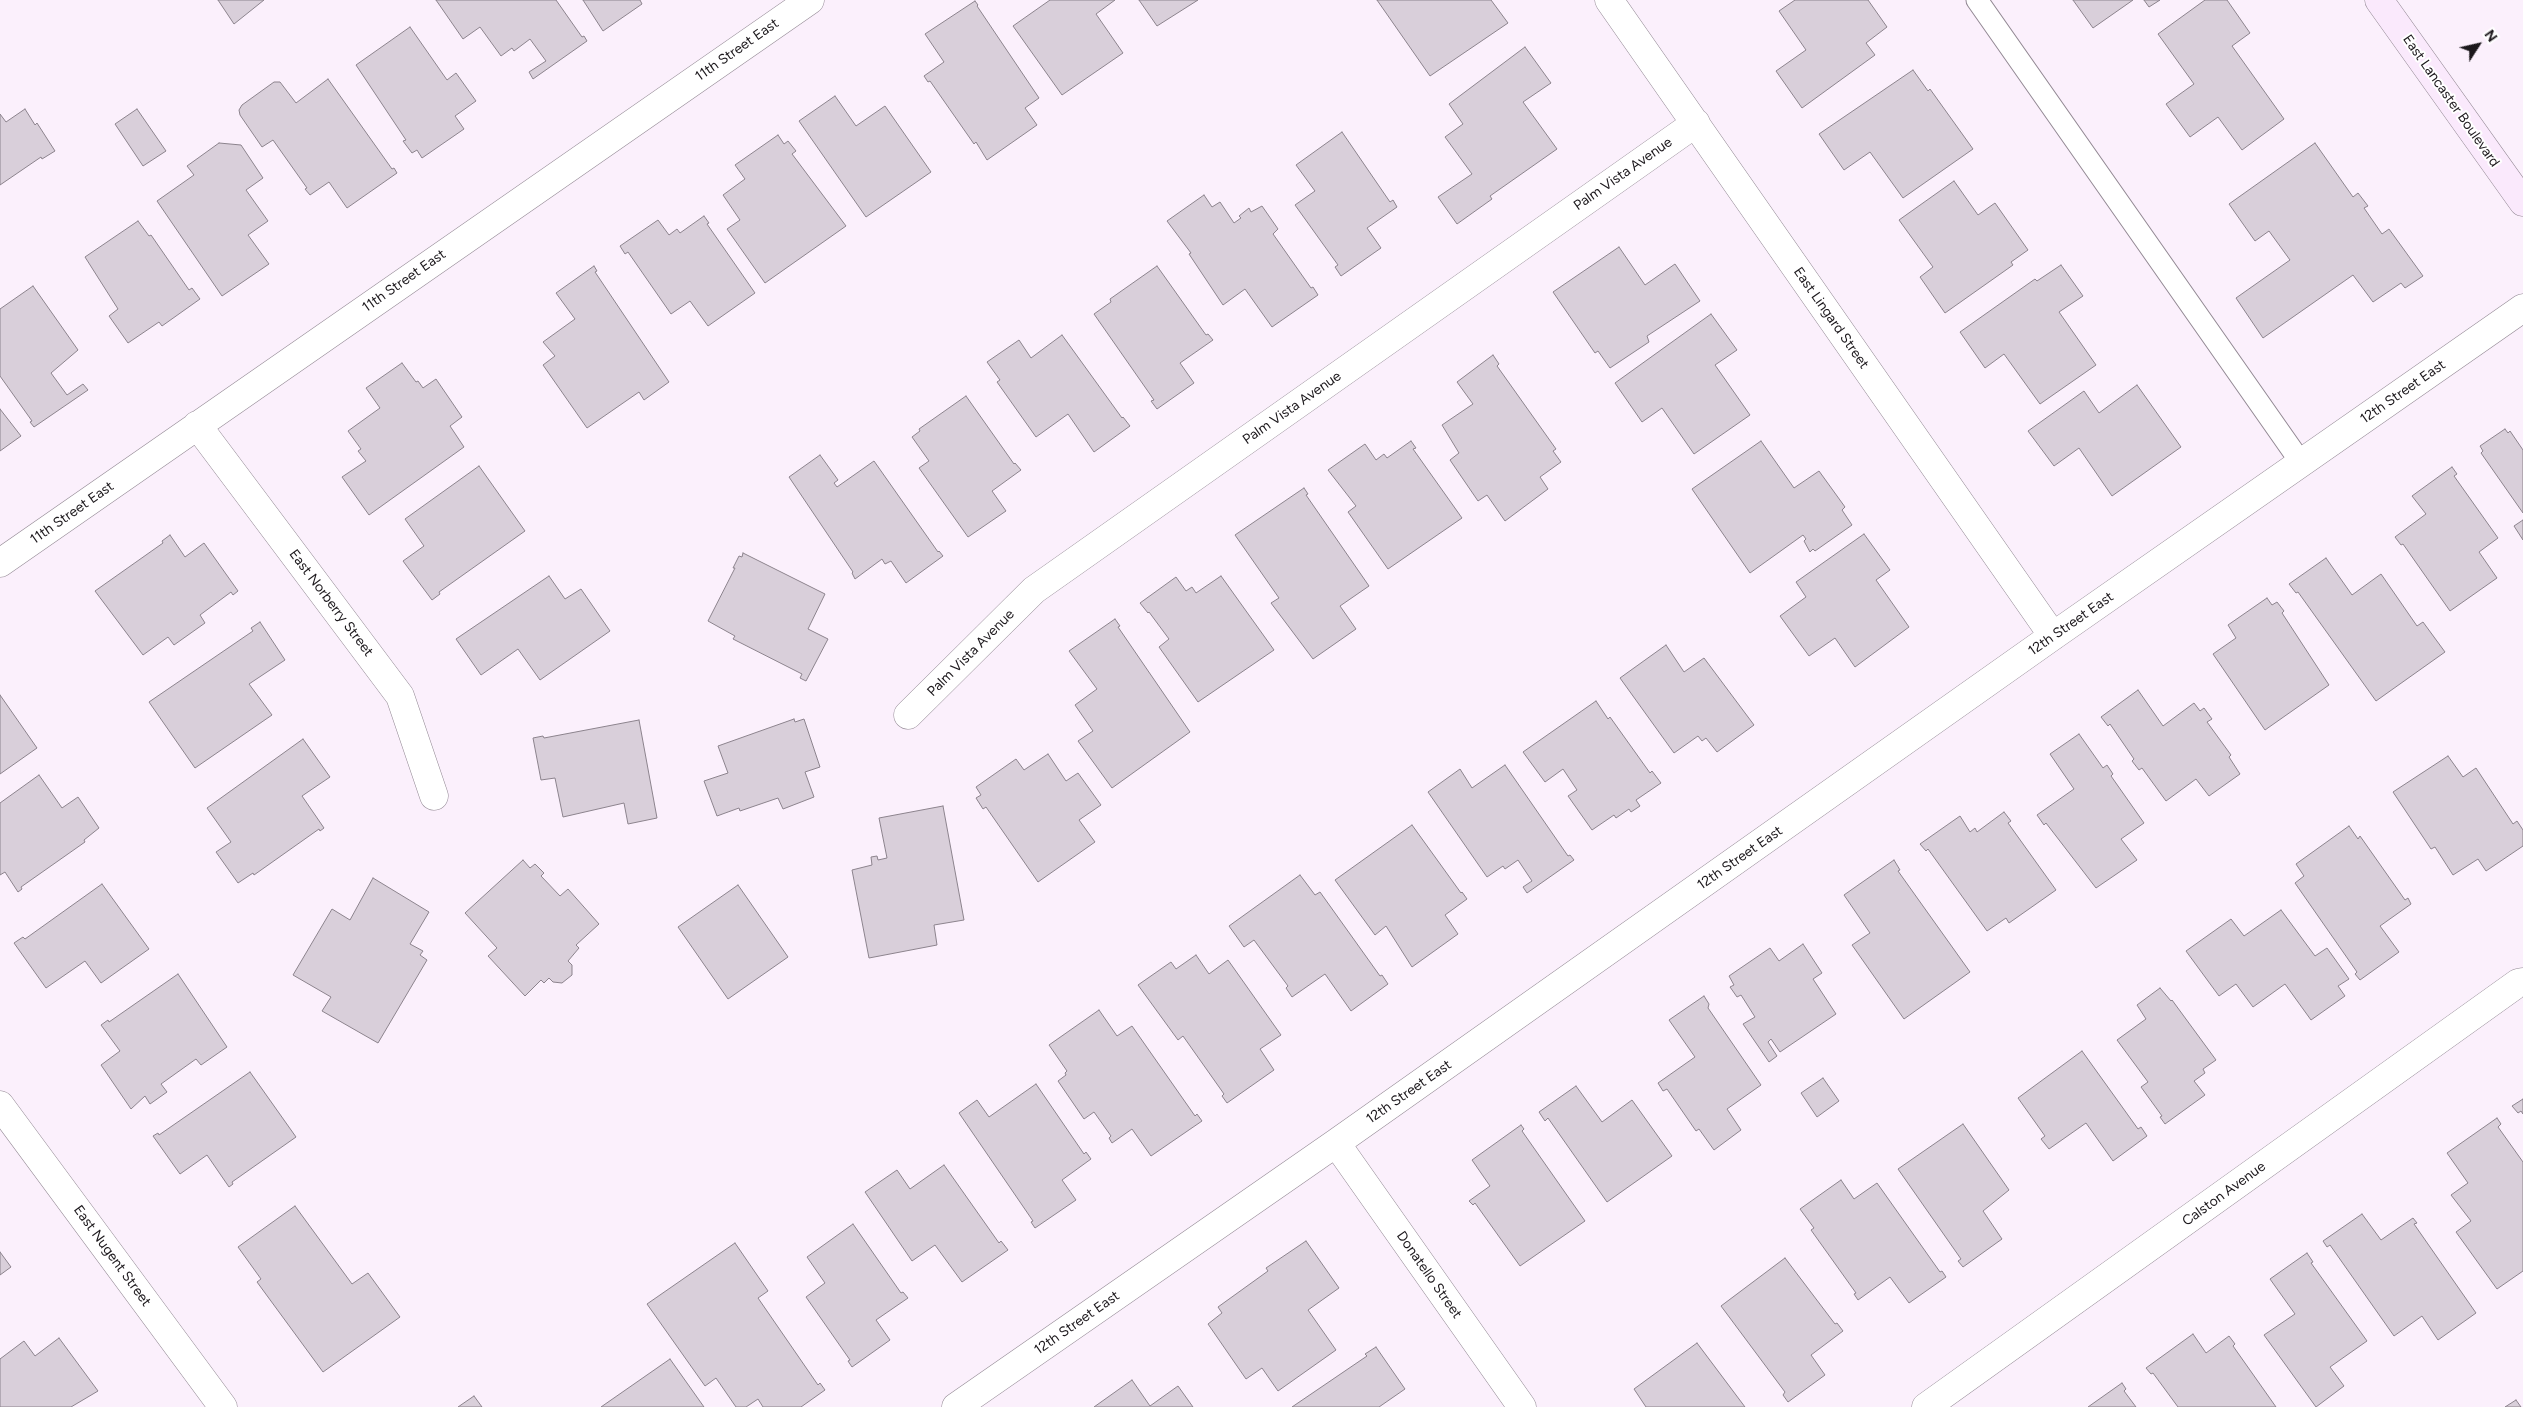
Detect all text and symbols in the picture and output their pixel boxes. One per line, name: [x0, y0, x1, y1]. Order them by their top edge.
street label: 11th Street East: [692, 15, 782, 85]
north arrow: [2453, 20, 2503, 70]
text: N: [2481, 27, 2501, 45]
street label: East Lancaster Boulevard: [2399, 32, 2503, 170]
street label: Palm Vista Avenue: [1571, 134, 1675, 214]
street label: 11th Street East: [359, 246, 449, 316]
street label: East Lingard Street: [1790, 264, 1872, 372]
street label: 12th Street East: [2357, 356, 2449, 428]
street label: Palm Vista Avenue: [1240, 368, 1344, 448]
street label: 11th Street East: [27, 478, 117, 548]
street label: East Norberry Street: [285, 546, 377, 660]
street label: 12th Street East: [2025, 588, 2117, 660]
street label: Palm Vista Avenue: [924, 606, 1018, 700]
street label: 12th Street East: [1694, 822, 1786, 894]
street label: 12th Street East: [1363, 1056, 1455, 1128]
street label: Calston Avenue: [2179, 1158, 2269, 1230]
street label: East Nugent Street: [70, 1202, 154, 1310]
street label: Donatello Street: [1393, 1228, 1465, 1322]
street label: 12th Street East: [1031, 1287, 1123, 1359]

